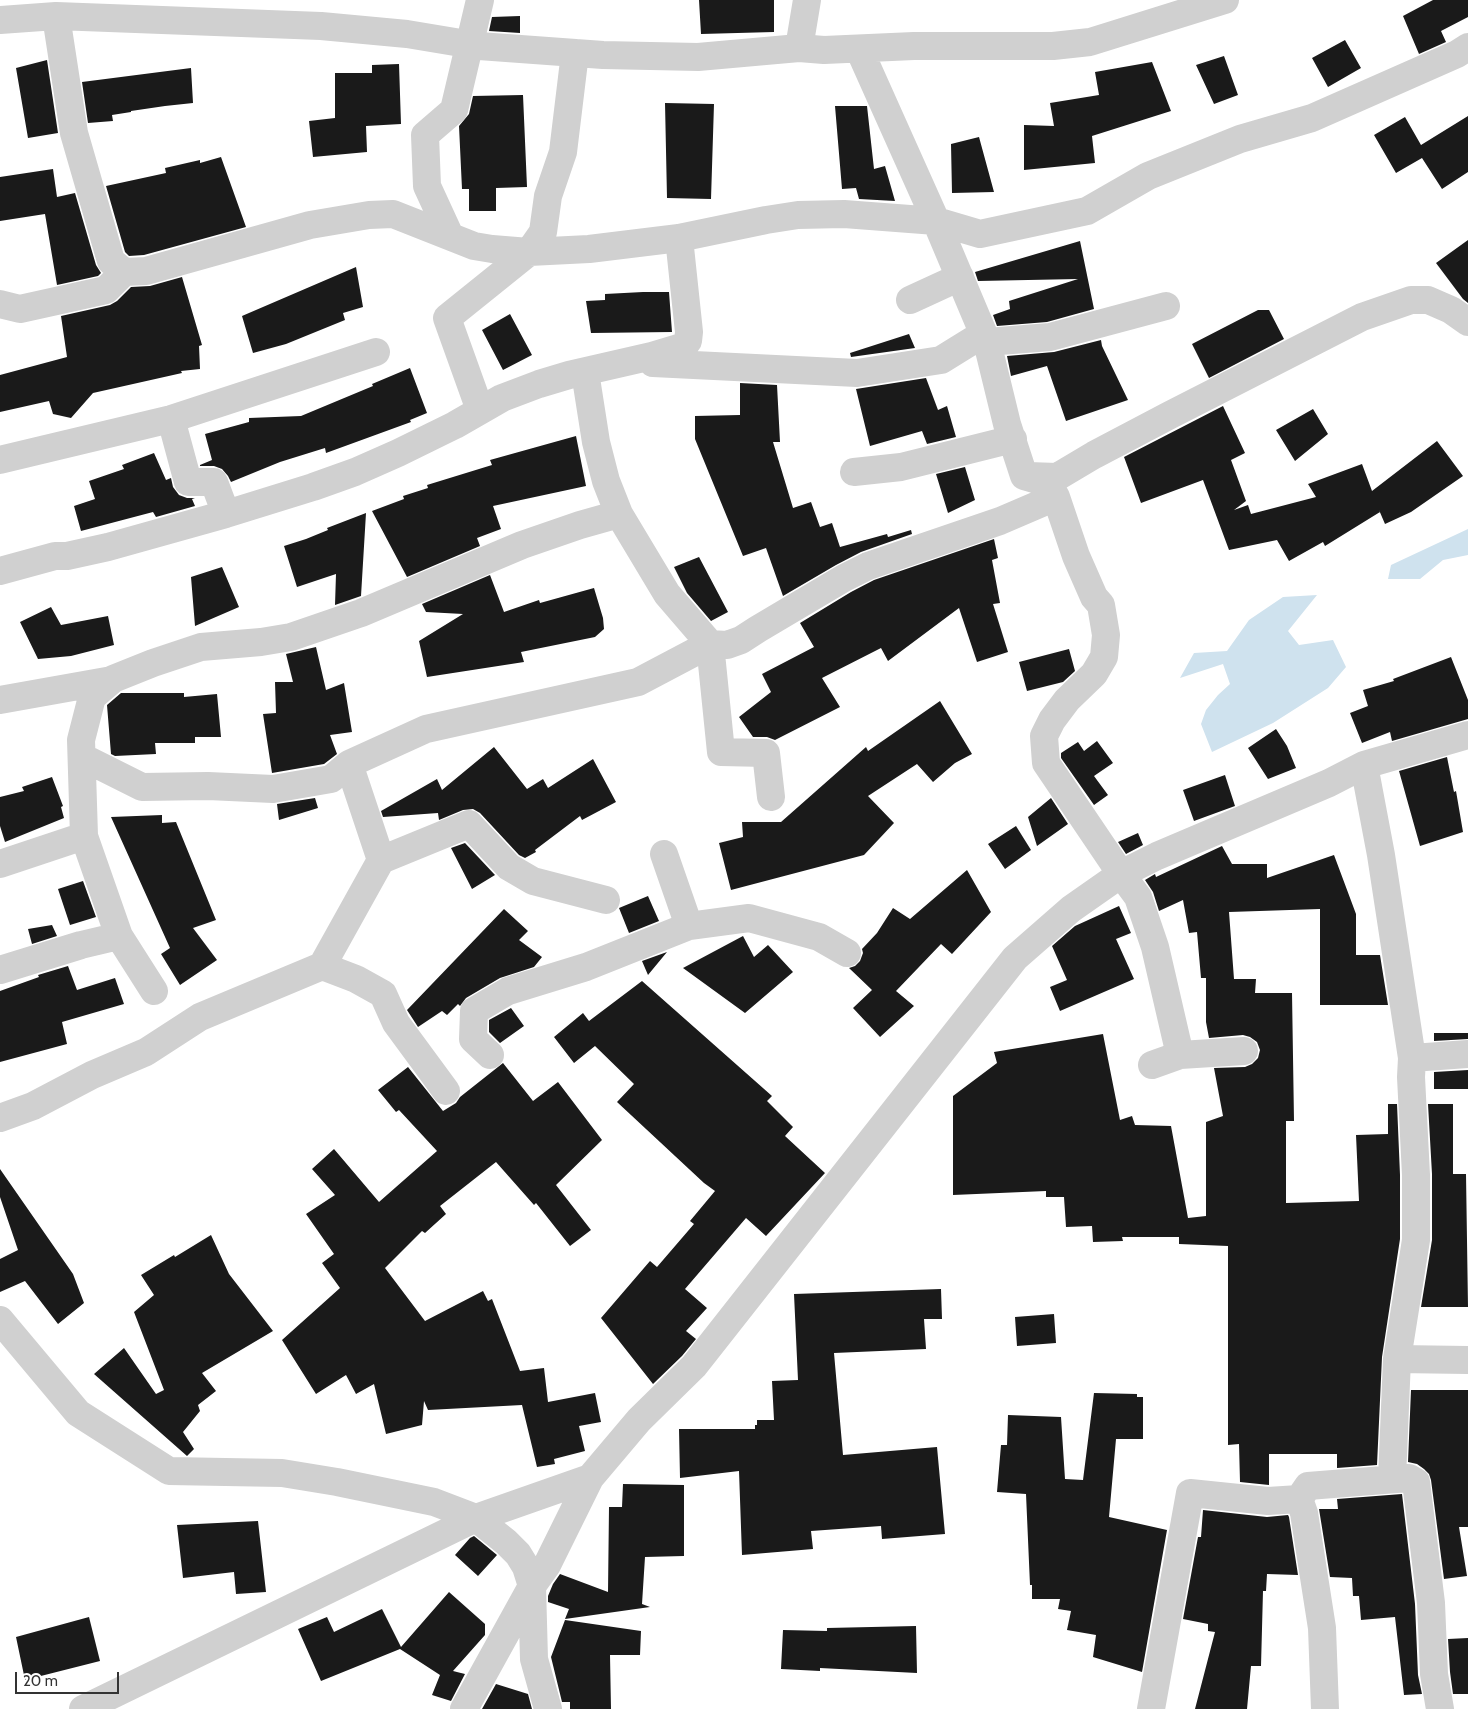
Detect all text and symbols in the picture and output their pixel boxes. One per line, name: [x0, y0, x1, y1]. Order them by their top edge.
scale bar: [18, 1662, 121, 1694]
text: 20 m: [23, 1672, 58, 1690]

